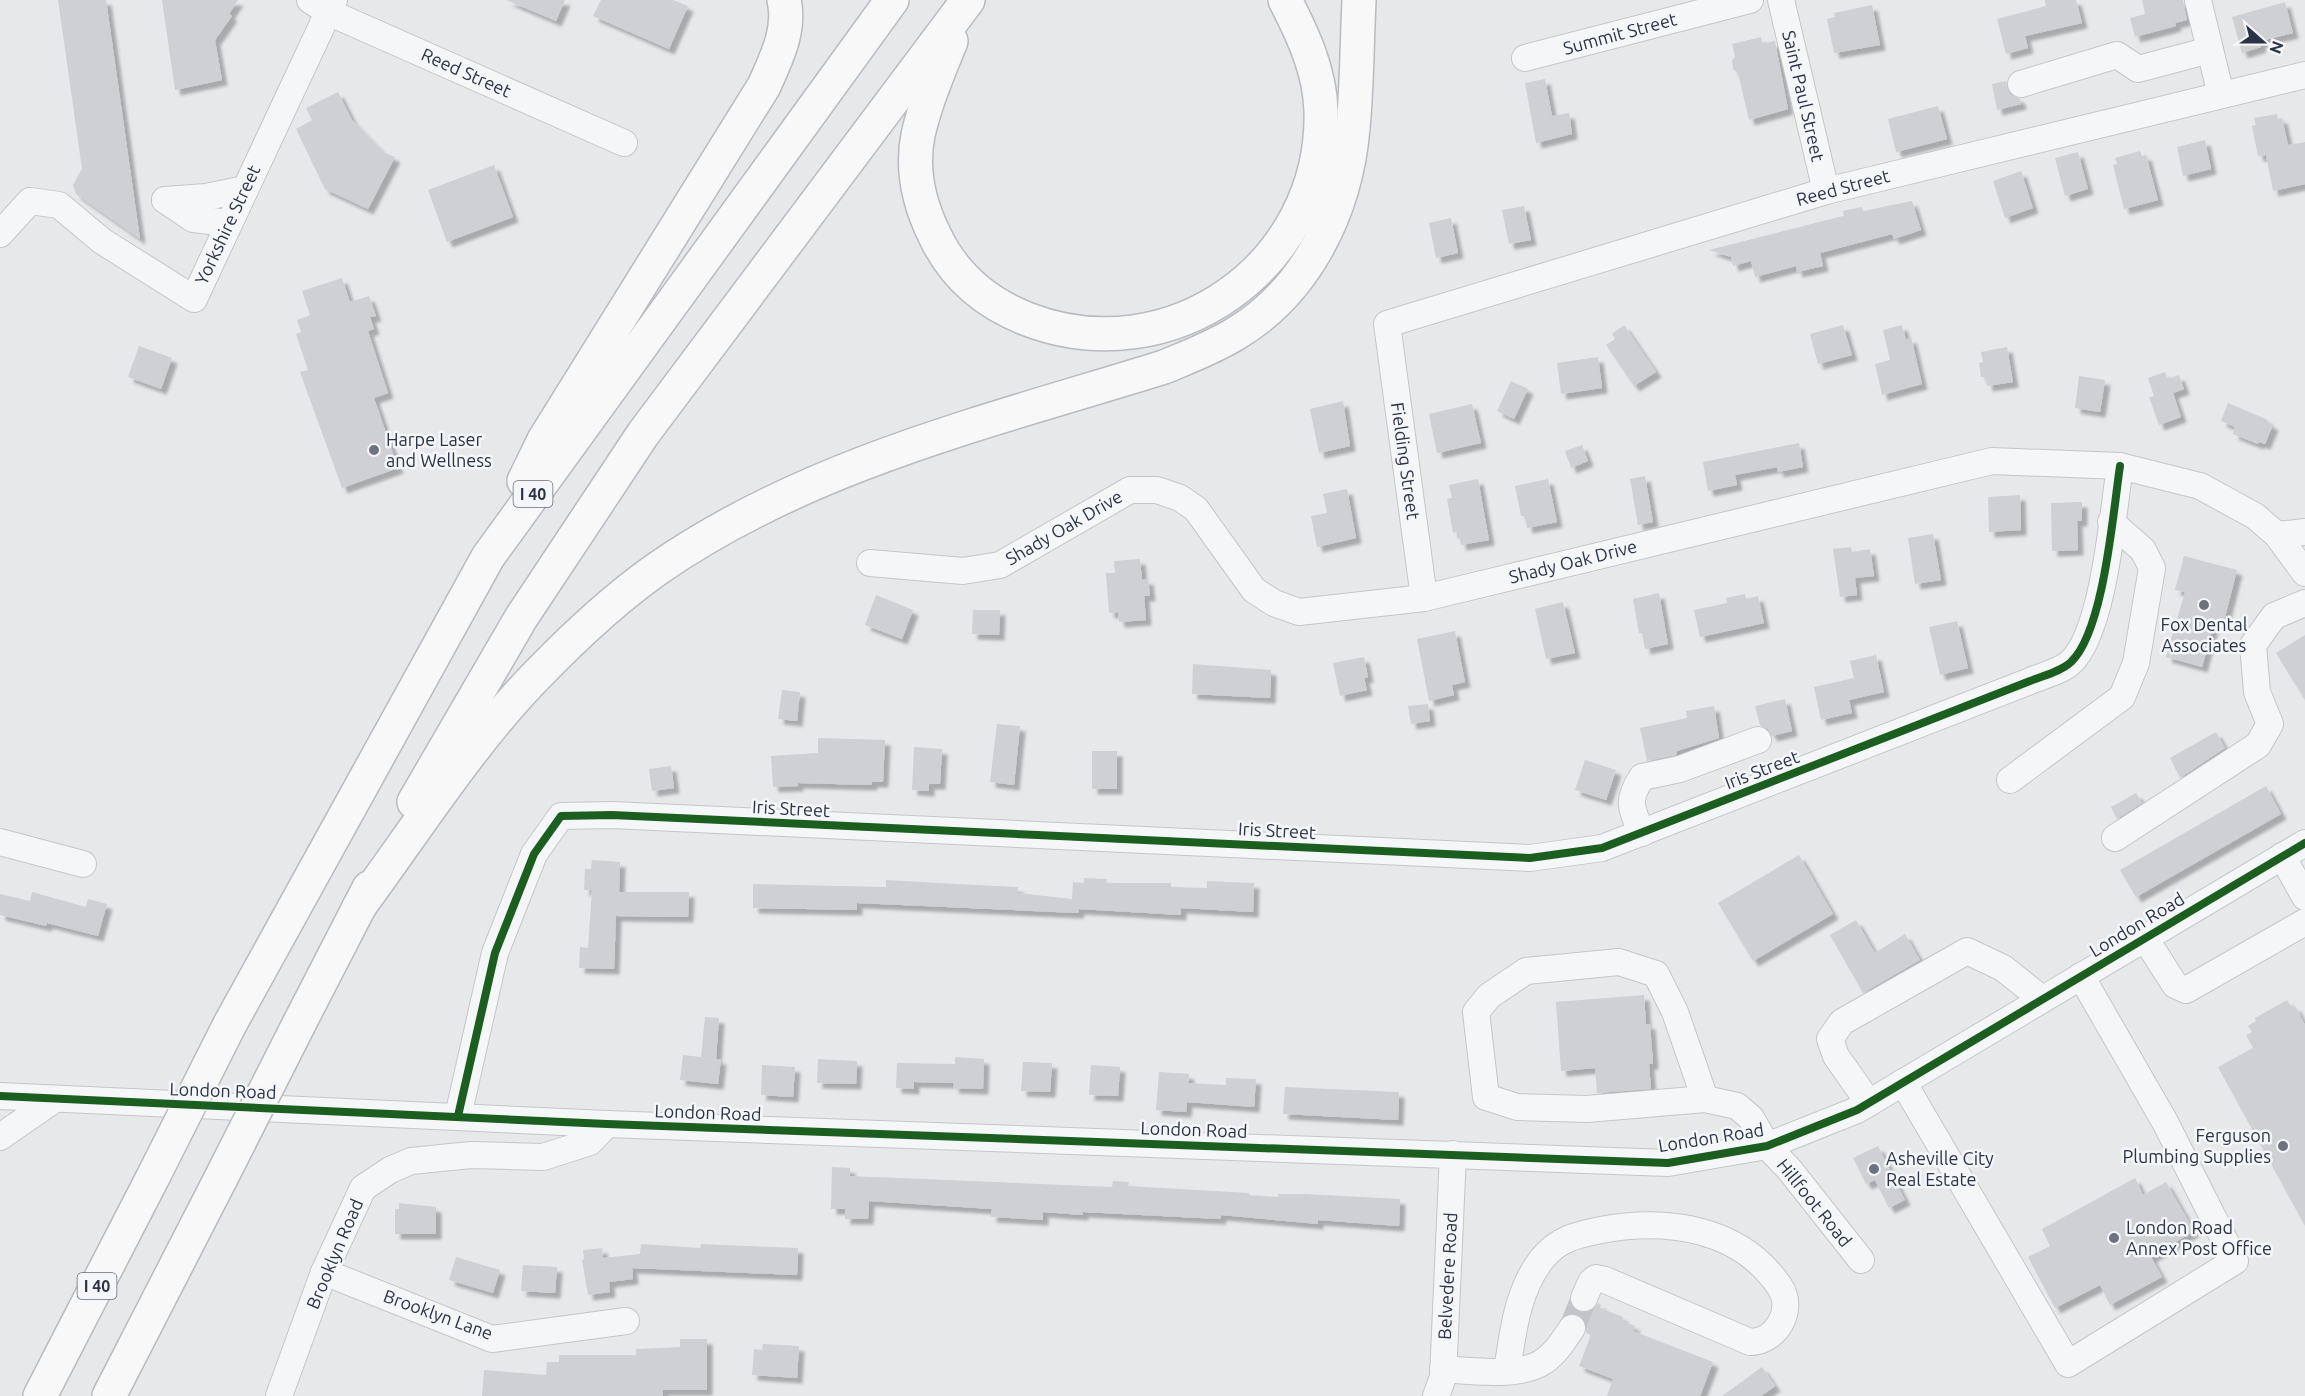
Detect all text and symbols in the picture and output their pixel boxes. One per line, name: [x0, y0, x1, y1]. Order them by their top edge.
street label: Summit Street: [1561, 8, 1679, 58]
north arrow: [2233, 12, 2293, 72]
street label: Saint Paul Street: [1779, 28, 1829, 163]
text: N: [2266, 39, 2288, 56]
street label: Reed Street: [419, 43, 514, 101]
street label: Yorkshire Street: [191, 162, 264, 288]
street label: Reed Street: [1794, 165, 1892, 209]
street label: Fielding Street: [1388, 401, 1424, 521]
place label: Harpe Laser and Wellness: [386, 429, 492, 470]
marker: Harpe Laser and Wellness: [367, 443, 381, 457]
road number: I 40: [514, 481, 552, 507]
street label: Shady Oak Drive: [1002, 486, 1125, 569]
street label: Shady Oak Drive: [1507, 535, 1639, 587]
marker: Fox Dental Associates: [2197, 598, 2211, 612]
place label: Fox Dental Associates: [2161, 614, 2248, 655]
street label: Iris Street: [1722, 746, 1802, 792]
street label: Iris Street: [752, 796, 831, 820]
street label: Iris Street: [1238, 818, 1317, 842]
street label: London Road: [2086, 888, 2187, 960]
street label: London Road: [169, 1078, 277, 1102]
street label: London Road: [654, 1100, 762, 1124]
street label: London Road: [1140, 1117, 1248, 1141]
street label: London Road: [1656, 1119, 1765, 1155]
place label: Ferguson Plumbing Supplies: [2122, 1125, 2271, 1166]
marker: Ferguson Plumbing Supplies: [2276, 1139, 2290, 1153]
place label: Asheville City Real Estate: [1886, 1148, 1994, 1189]
street label: Hillfoot Road: [1773, 1155, 1856, 1250]
marker: Asheville City Real Estate: [1867, 1162, 1881, 1176]
street label: Brooklyn Road: [302, 1196, 366, 1312]
street label: Belvedere Road: [1434, 1212, 1460, 1340]
place label: London Road Annex Post Office: [2126, 1217, 2272, 1258]
marker: London Road Annex Post Office: [2107, 1231, 2121, 1245]
road number: I 40: [78, 1273, 116, 1299]
street label: Brooklyn Lane: [381, 1285, 496, 1343]

